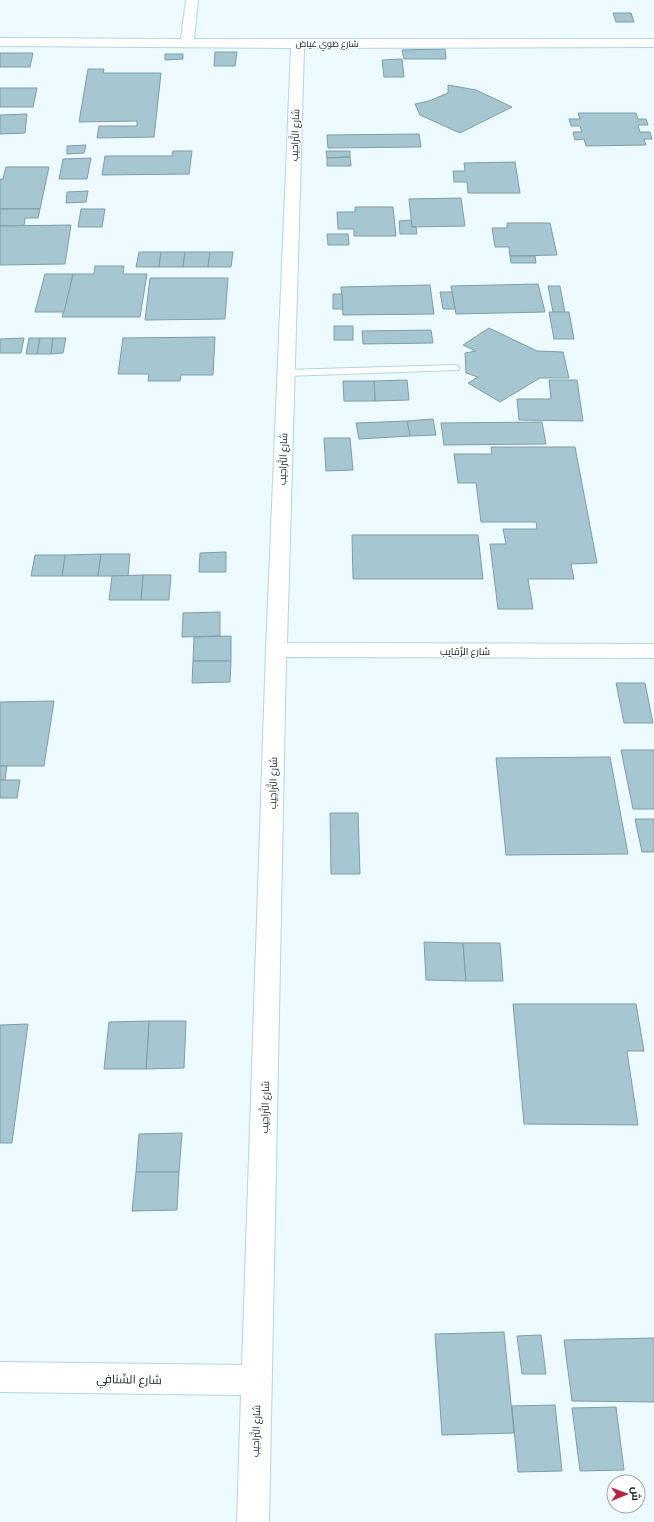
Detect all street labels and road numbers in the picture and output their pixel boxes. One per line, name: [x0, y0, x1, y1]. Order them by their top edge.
street label: شارع طَوِي غياض: [296, 39, 358, 51]
street label: شارع التَّراحِيب: [287, 109, 302, 161]
street label: شارع التَّراحِيب: [275, 433, 290, 485]
street label: شارع الرِّقايِب: [440, 646, 490, 658]
street label: شارع التَّراحِيب: [266, 757, 280, 809]
street label: شارع التَّراحِيب: [258, 1081, 272, 1133]
street label: شارع السِّنافِي: [96, 1372, 162, 1390]
street label: شارع التَّراحِيب: [248, 1405, 263, 1457]

